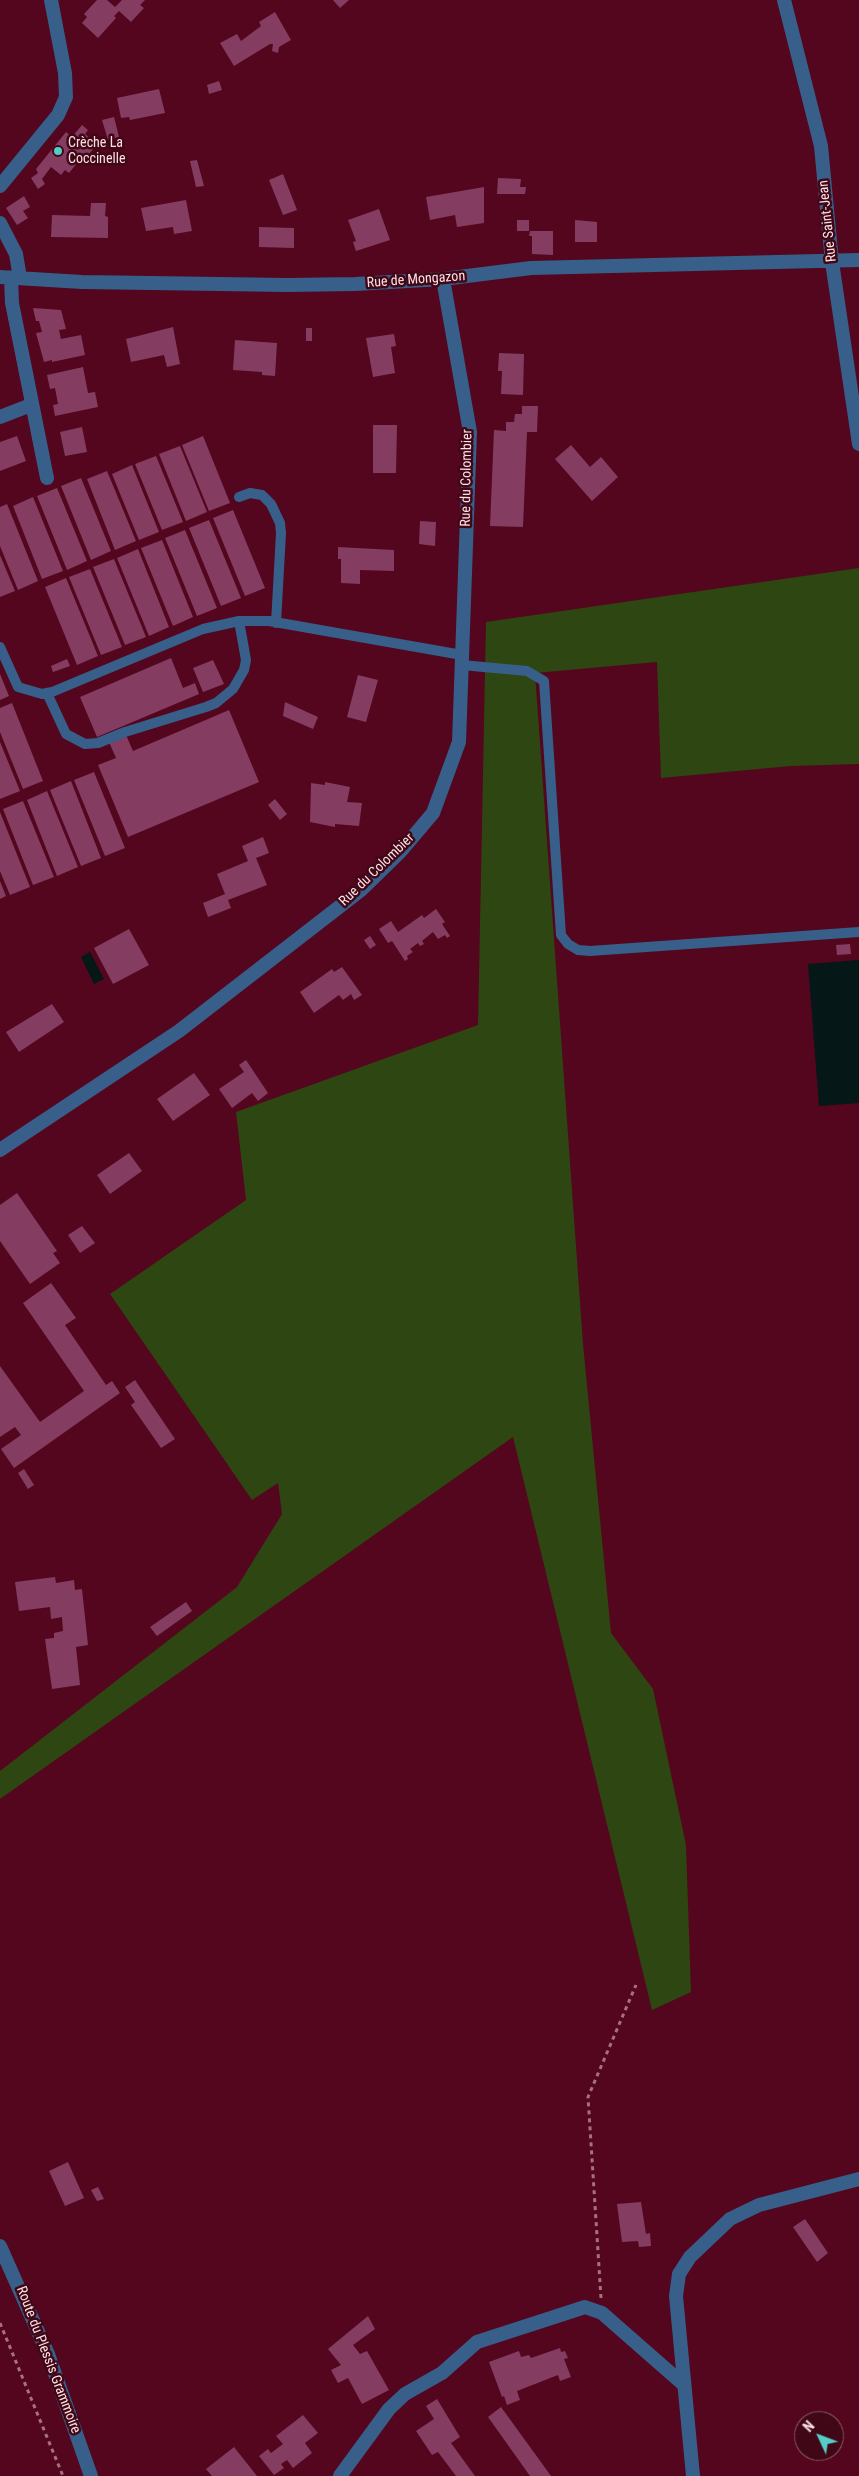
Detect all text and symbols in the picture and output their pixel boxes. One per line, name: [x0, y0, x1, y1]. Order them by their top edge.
place label: Crèche La Coccinelle: [68, 135, 125, 168]
marker: Crèche La Coccinelle: [52, 145, 64, 157]
street label: Rue Saint-Jean: [815, 179, 841, 263]
street label: Rue de Mongazon: [366, 268, 466, 292]
street label: Rue du Colombier: [458, 429, 476, 527]
street label: Rue du Colombier: [336, 830, 418, 910]
street label: Route du Plessis Grammoire: [12, 2284, 84, 2436]
north arrow: [794, 2411, 844, 2461]
text: N: [800, 2418, 818, 2435]

